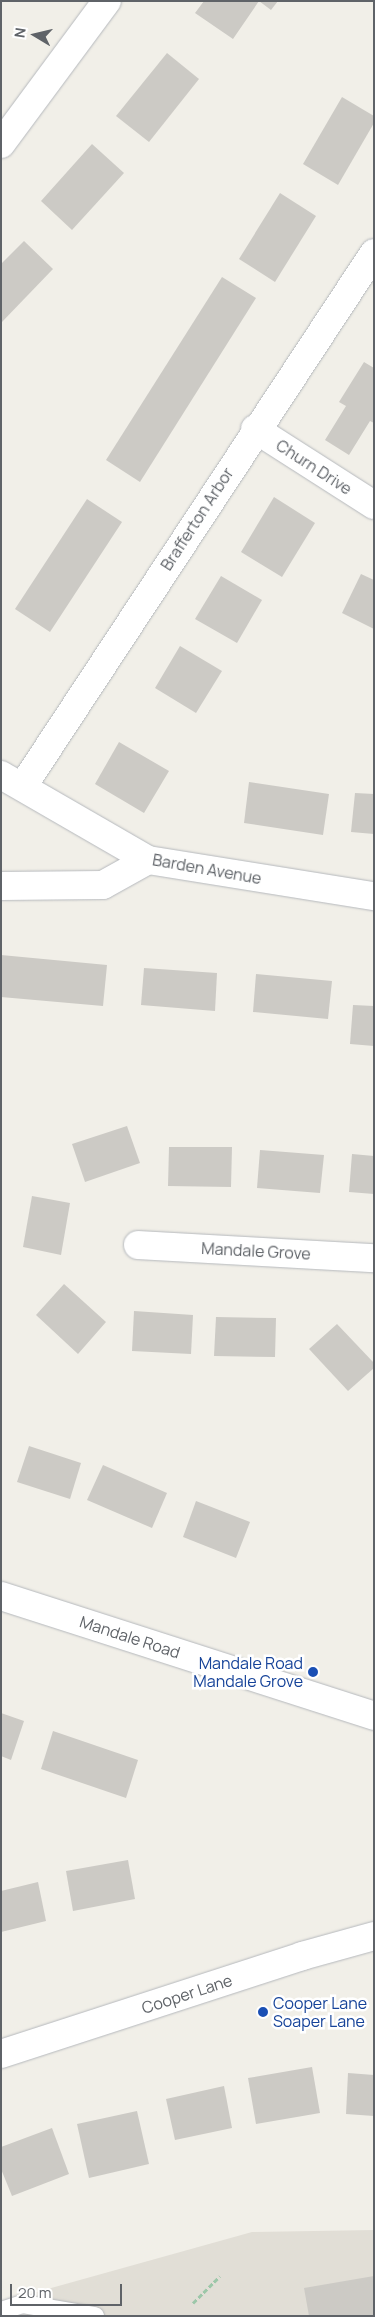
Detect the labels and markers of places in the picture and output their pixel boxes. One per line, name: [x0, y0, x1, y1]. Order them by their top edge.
place label: Mandale Road Mandale Grove: [193, 1653, 303, 1691]
marker: Mandale Road Mandale Grove: [307, 1666, 319, 1678]
place label: Cooper Lane Soaper Lane: [273, 1993, 367, 2031]
marker: Cooper Lane Soaper Lane: [257, 2006, 269, 2018]

